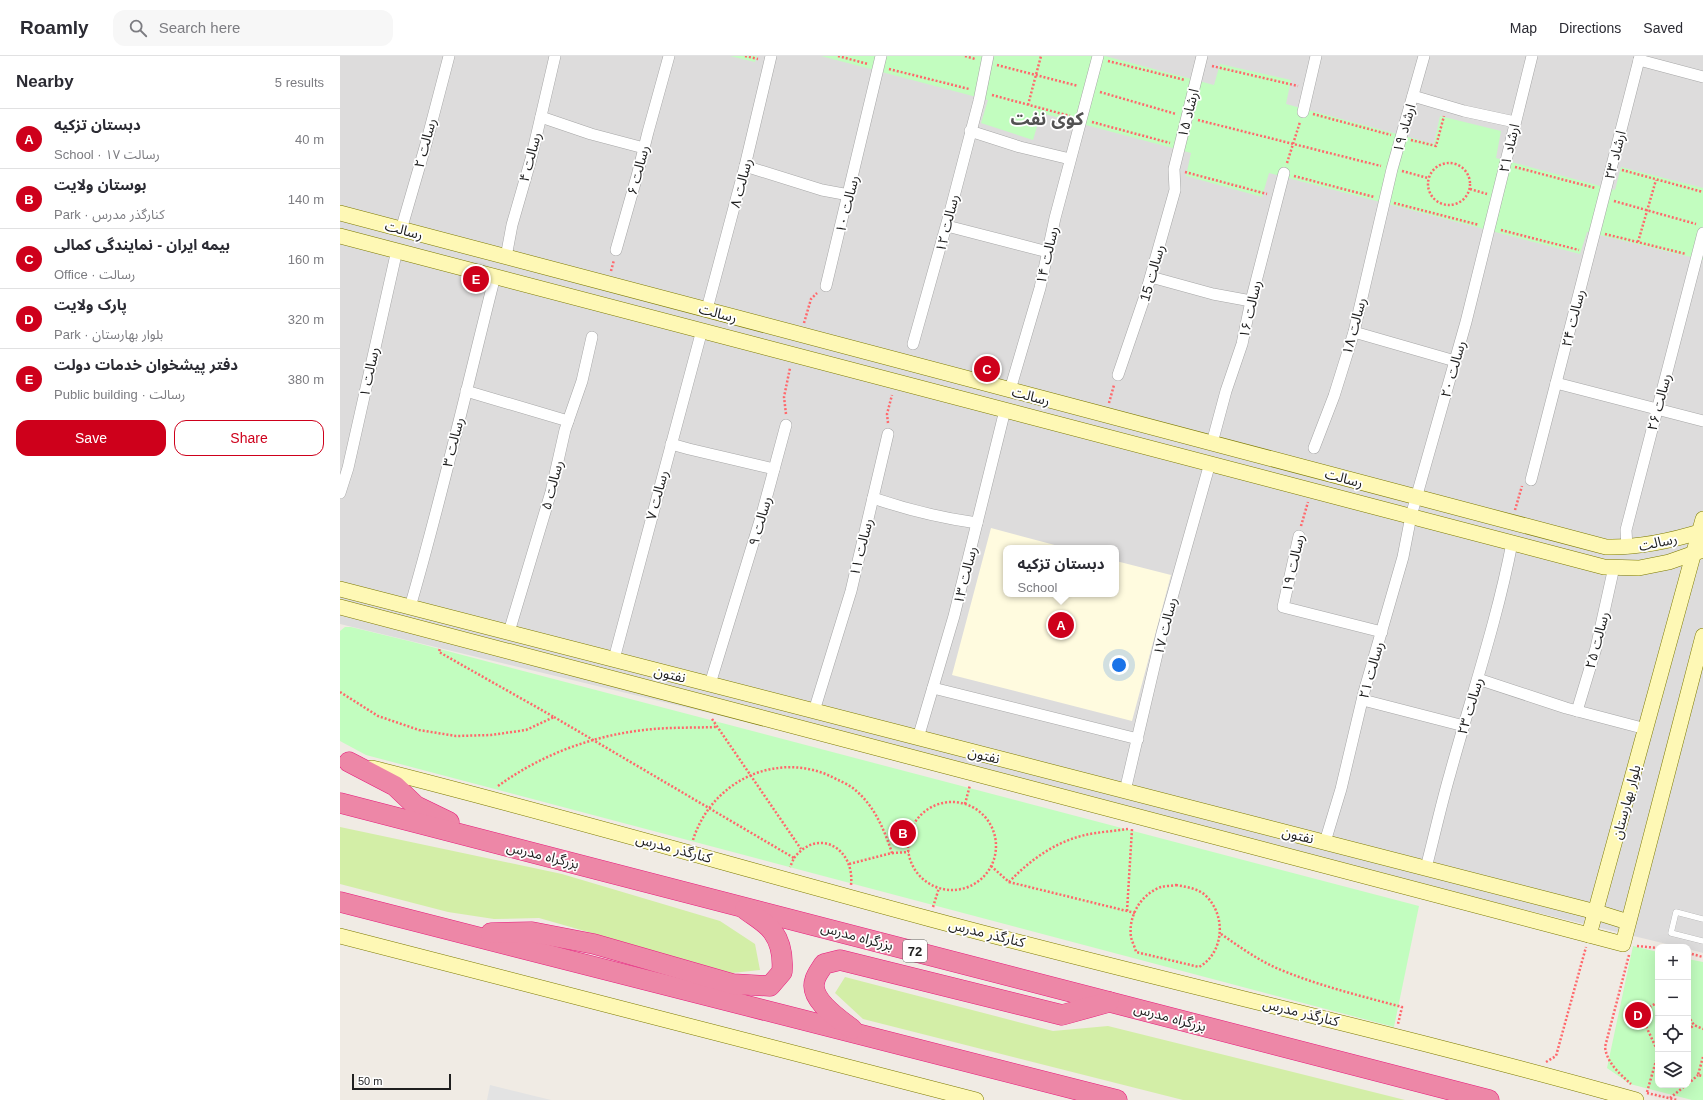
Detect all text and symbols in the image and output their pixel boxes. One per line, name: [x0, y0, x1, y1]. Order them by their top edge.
search box: [113, 10, 393, 46]
text: Roamly: [20, 17, 89, 38]
icon: search: [127, 17, 149, 39]
text: Search here: [159, 19, 240, 36]
text: Map: [1510, 20, 1537, 36]
text: Directions: [1559, 20, 1621, 36]
text: Saved: [1643, 20, 1683, 36]
text: Nearby: [16, 72, 74, 91]
text: 5 results: [275, 75, 324, 90]
street label: ارشاد ۱۵: [1174, 87, 1203, 139]
street label: ارشاد ۱۹: [1389, 102, 1420, 154]
district label: کوی نفت: [1010, 109, 1084, 129]
text: دبستان تزکیه: [54, 116, 141, 133]
street label: رسالت ۲: [411, 116, 440, 170]
street label: ارشاد ۲۱: [1496, 122, 1523, 174]
street label: ارشاد ۲۳: [1601, 129, 1630, 181]
street label: رسالت ۴: [516, 130, 545, 184]
text: A: [24, 132, 34, 147]
text: 40 m: [295, 132, 324, 147]
street label: رسالت ۶: [624, 143, 653, 197]
text: School · رسالت ۱۷: [54, 147, 160, 162]
street label: رسالت ۸: [727, 156, 756, 210]
street label: رسالت ۱۰: [832, 174, 863, 235]
text: بوستان ولایت: [54, 176, 147, 193]
text: B: [24, 192, 34, 207]
text: 140 m: [288, 192, 324, 207]
street label: رسالت ۱۲: [932, 193, 963, 254]
text: Park · کنارگذر مدرس: [54, 207, 165, 222]
street label: رسالت: [383, 217, 425, 244]
street label: رسالت ۱۴: [1033, 225, 1062, 286]
text: بیمه ایران - نمایندگى کمالى: [54, 236, 230, 253]
street label: رسالت 15: [1136, 243, 1169, 303]
text: C: [24, 252, 34, 267]
text: 160 m: [288, 252, 324, 267]
pin: E: [463, 264, 489, 294]
text: Office · رسالت: [54, 267, 135, 282]
street label: رسالت ۱۶: [1236, 279, 1265, 340]
street label: رسالت ۲۴: [1558, 288, 1589, 349]
text: پارک ولایت: [54, 296, 127, 313]
street label: رسالت ۱۸: [1339, 296, 1370, 357]
street label: رسالت: [697, 300, 739, 327]
text: D: [24, 312, 34, 327]
text: 320 m: [288, 312, 324, 327]
text: Park · بلوار بهارستان: [54, 327, 163, 342]
street label: رسالت ٢٠: [1437, 339, 1470, 400]
street label: رسالت ۱: [356, 346, 383, 399]
pin: C: [974, 354, 1000, 384]
text: دفتر پیشخوان خدمات دولت: [54, 356, 238, 373]
text: E: [25, 372, 33, 387]
text: 380 m: [288, 372, 324, 387]
street label: رسالت ۲۶: [1644, 372, 1675, 433]
street label: رسالت: [1010, 383, 1052, 410]
text: Public building · رسالت: [54, 387, 185, 402]
street label: رسالت ۳: [439, 416, 468, 469]
button: Save: [16, 420, 166, 456]
button: Share: [174, 420, 324, 456]
street label: رسالت ۵: [538, 458, 567, 512]
street label: رسالت: [1323, 465, 1365, 492]
street label: رسالت ۷: [643, 468, 672, 522]
street label: رسالت ۹: [745, 494, 776, 548]
street label: رسالت ۱۱: [846, 517, 877, 578]
street label: رسالت: [1637, 530, 1679, 555]
street label: رسالت ۱۹: [1279, 533, 1308, 594]
street label: رسالت ۱۳: [950, 545, 981, 606]
popup: [1003, 545, 1119, 597]
text: دبستان تزکیه: [1018, 555, 1104, 572]
text: School: [1018, 580, 1057, 595]
street label: رسالت ۱۷: [1150, 596, 1181, 657]
pin: A: [1048, 610, 1074, 640]
street label: رسالت ۲۵: [1582, 610, 1613, 671]
street label: رسالت ۲۱: [1355, 640, 1388, 701]
your location: [1109, 655, 1129, 675]
street label: نفتون: [652, 662, 688, 687]
street label: رسالت ۲۳: [1454, 676, 1487, 737]
street label: نفتون: [966, 743, 1002, 768]
street label: بلوار بهارستان: [1608, 763, 1645, 841]
pin: B: [890, 818, 916, 848]
street label: نفتون: [1280, 823, 1316, 848]
street label: کنارگذر مدرس: [634, 830, 714, 867]
street label: بزرگراه مدرس: [505, 838, 581, 873]
street label: کنارگذر مدرس: [947, 916, 1027, 951]
street label: بزرگراه مدرس: [819, 919, 895, 954]
road number: 72: [903, 940, 927, 962]
map controls: [1655, 944, 1691, 1088]
button: +: [1655, 944, 1691, 980]
button: −: [1655, 980, 1691, 1016]
street label: کنارگذر مدرس: [1261, 995, 1341, 1030]
street label: بزرگراه مدرس: [1132, 1000, 1208, 1035]
pin: D: [1625, 1000, 1651, 1030]
button: locate: [1655, 1016, 1691, 1052]
button: layers: [1655, 1052, 1691, 1088]
scale bar: [352, 1072, 451, 1091]
text: 50 m: [358, 1075, 382, 1087]

